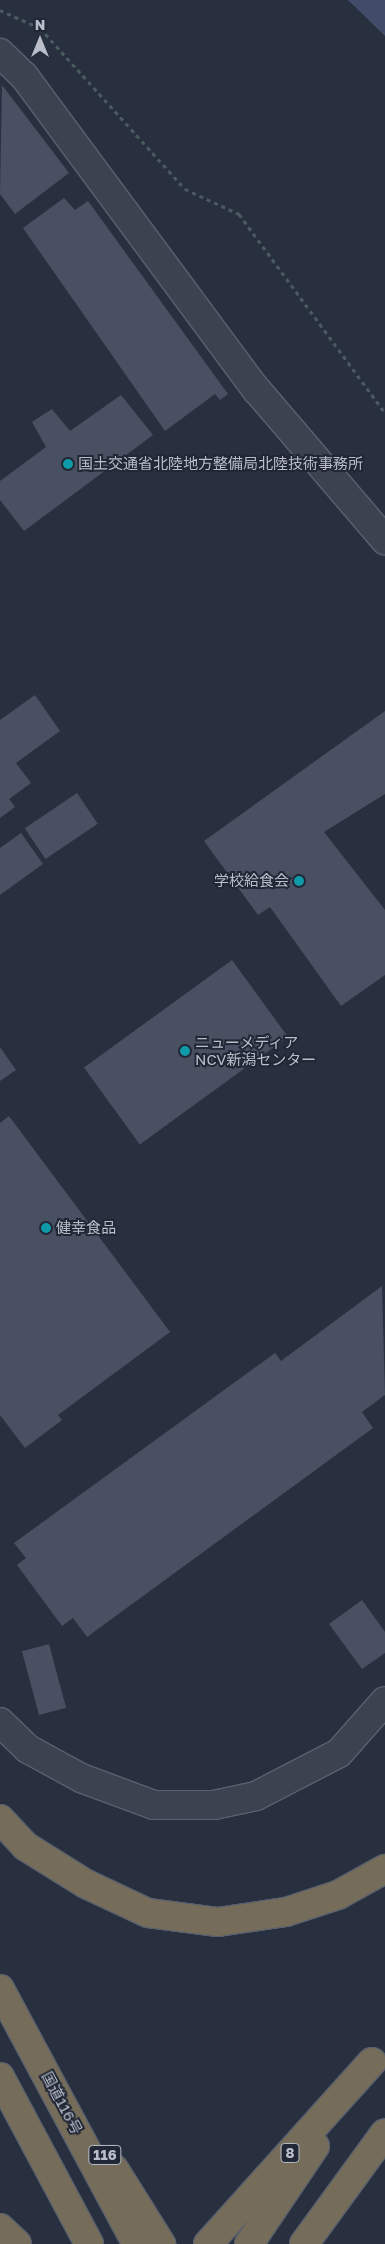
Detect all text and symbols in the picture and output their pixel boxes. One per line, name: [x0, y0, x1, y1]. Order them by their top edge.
north arrow: [15, 15, 65, 65]
text: N: [35, 16, 45, 33]
place label: 国土交通省北陸地方整備局北陸技術事務所: [78, 455, 363, 473]
marker: 国土交通省北陸地方整備局北陸技術事務所: [62, 458, 74, 470]
place label: 学校給食会: [214, 872, 289, 890]
marker: 学校給食会: [293, 875, 305, 887]
place label: ニューメディア NCV新潟センター: [195, 1033, 316, 1068]
marker: ニューメディア NCV新潟センター: [179, 1045, 191, 1057]
place label: 健幸食品: [56, 1219, 116, 1237]
marker: 健幸食品: [40, 1222, 52, 1234]
street label: 国道116号: [38, 2068, 86, 2138]
road number: 8: [280, 2142, 300, 2164]
road number: 116: [88, 2144, 122, 2166]

